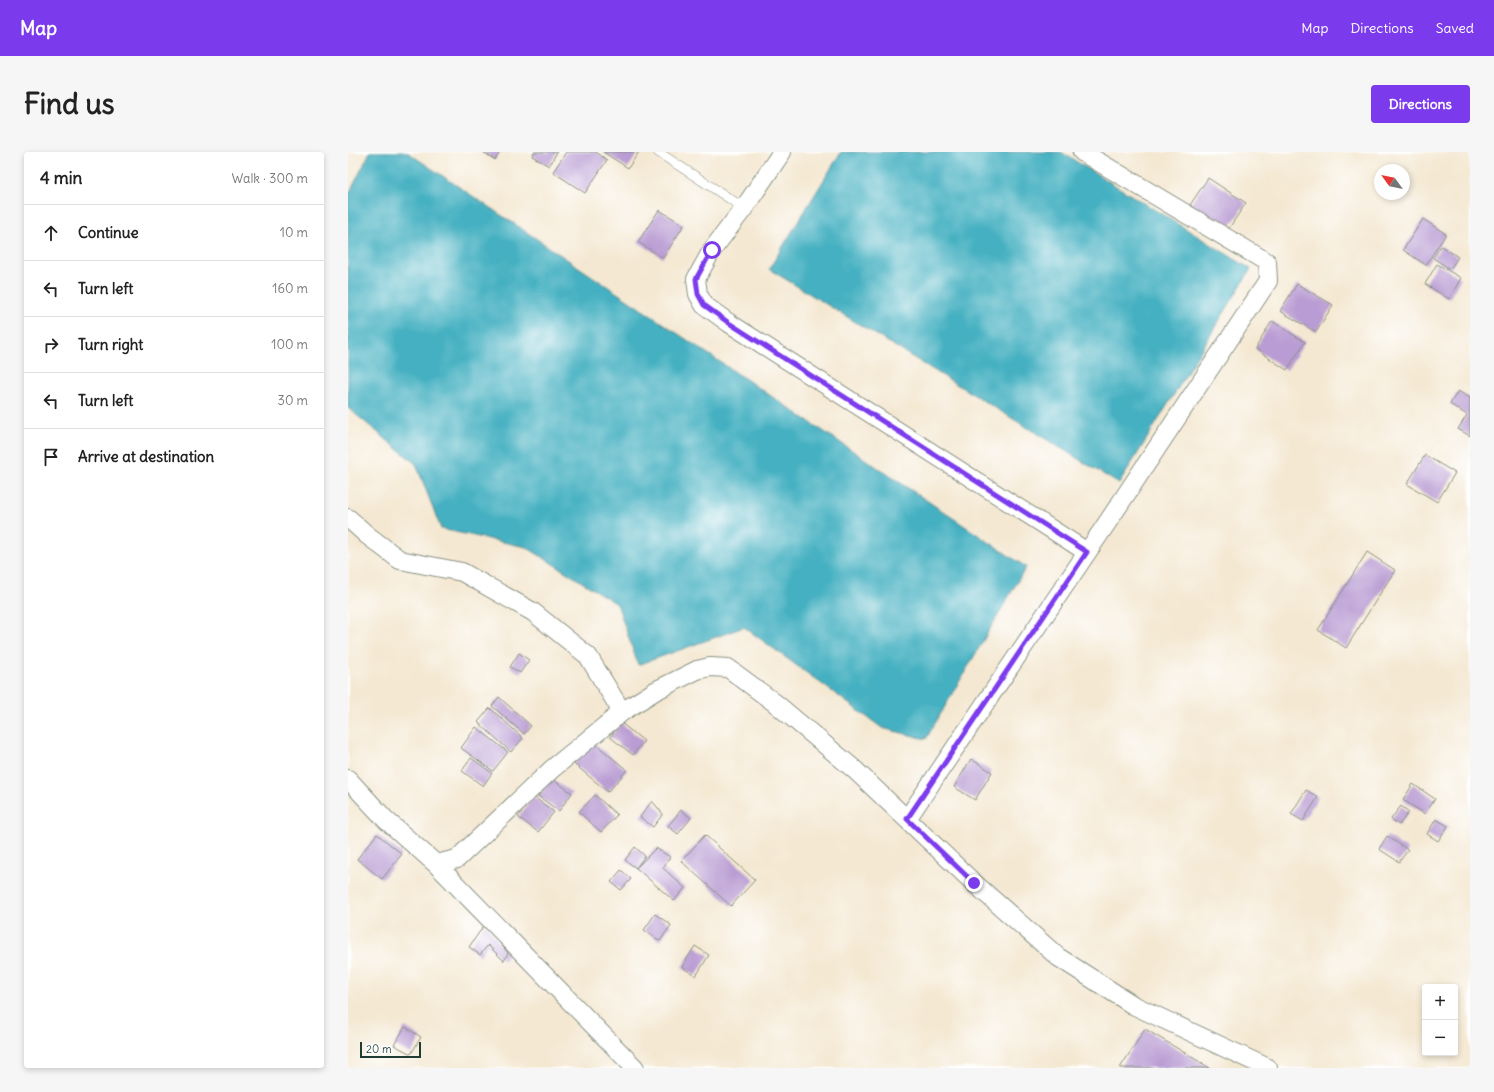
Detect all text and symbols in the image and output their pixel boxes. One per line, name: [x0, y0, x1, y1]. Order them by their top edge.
text: Map: [20, 16, 57, 40]
text: Map: [1301, 19, 1328, 37]
text: Directions: [1350, 19, 1414, 37]
text: Saved: [1436, 19, 1474, 37]
button: Directions: [1371, 85, 1470, 123]
text: Find us: [24, 86, 115, 122]
north arrow: [1374, 164, 1410, 200]
text: 4 min: [40, 167, 82, 189]
text: Walk · 300 m: [232, 170, 308, 187]
icon: ahead: [40, 222, 62, 244]
text: Continue: [78, 223, 139, 242]
text: 10 m: [280, 224, 308, 241]
route start: [703, 241, 721, 259]
icon: left: [40, 278, 62, 300]
text: Turn left: [78, 279, 133, 298]
text: 160 m: [272, 280, 308, 297]
icon: right: [40, 334, 62, 356]
text: Turn right: [78, 335, 143, 354]
text: 100 m: [271, 336, 308, 353]
icon: left: [40, 390, 62, 412]
text: Turn left: [78, 391, 133, 410]
text: 30 m: [278, 392, 308, 409]
icon: arrive: [40, 446, 62, 468]
text: Arrive at destination: [78, 447, 214, 466]
route end: [965, 874, 983, 892]
map controls: [1422, 984, 1458, 1056]
button: +: [1422, 984, 1458, 1020]
button: −: [1422, 1020, 1458, 1056]
scale bar: [360, 1040, 421, 1059]
text: 20 m: [366, 1042, 392, 1056]

